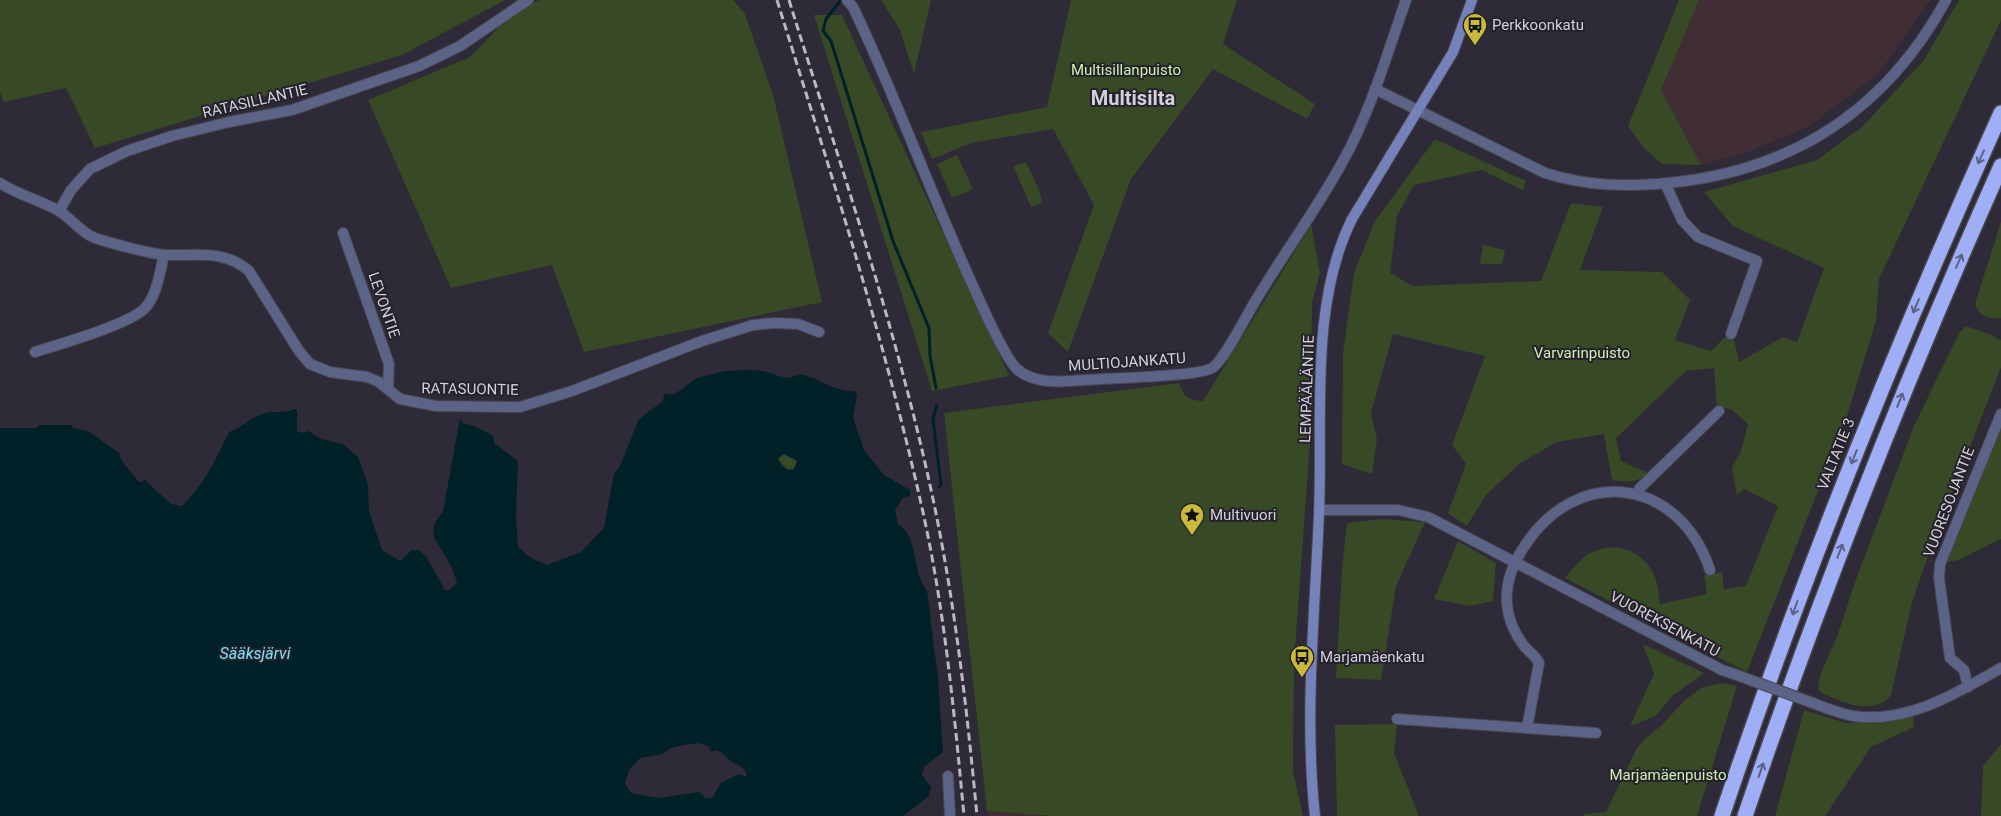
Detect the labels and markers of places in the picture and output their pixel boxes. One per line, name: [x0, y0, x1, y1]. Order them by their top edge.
bus stop icon: Perkkoonkatu: [1462, 12, 1488, 46]
place label: Perkkoonkatu: [1492, 16, 1584, 34]
place icon: Multivuori: [1179, 502, 1205, 536]
place label: Multivuori: [1210, 506, 1276, 524]
bus stop icon: Marjamäenkatu: [1289, 644, 1315, 678]
place label: Marjamäenkatu: [1320, 648, 1425, 666]

